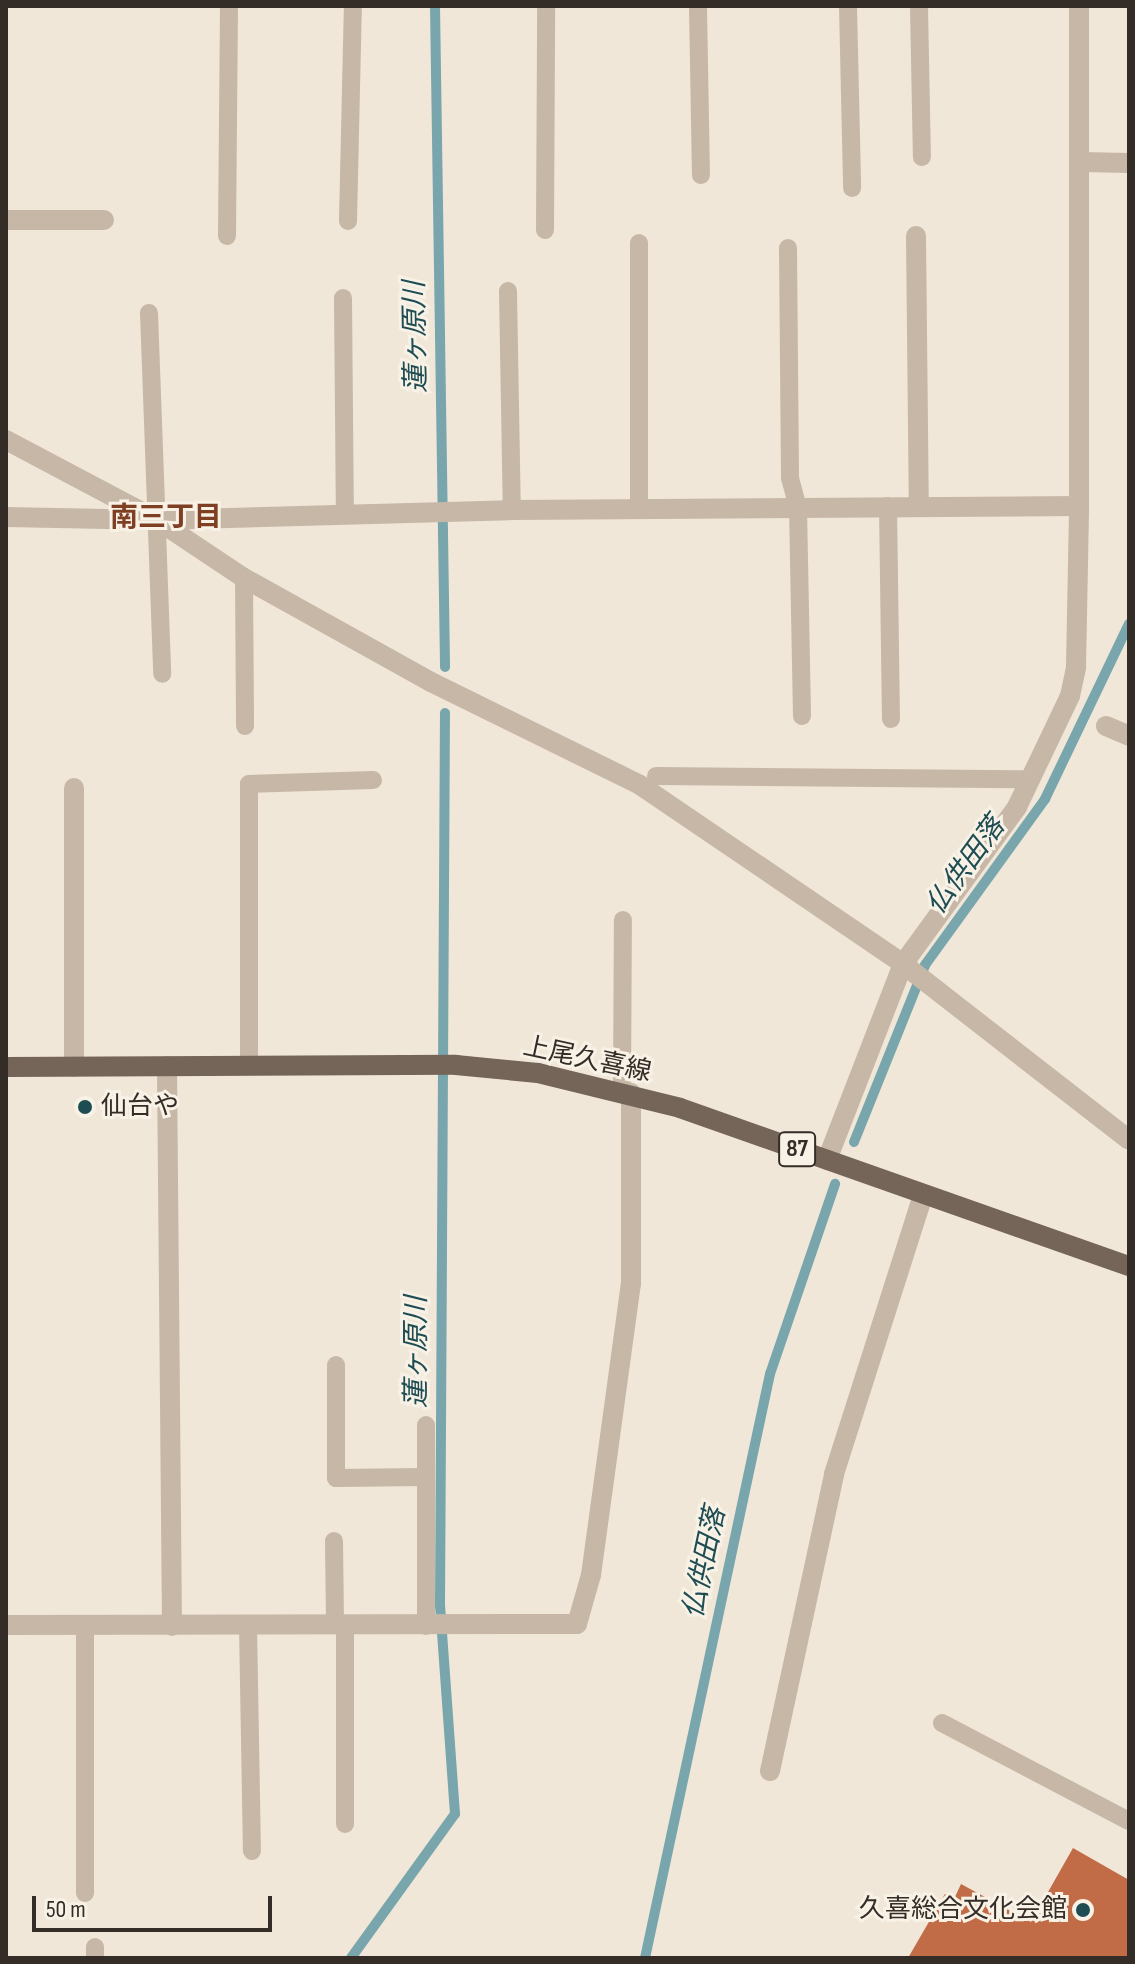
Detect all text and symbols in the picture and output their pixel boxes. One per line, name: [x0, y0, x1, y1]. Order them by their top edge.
water label: 蓮ヶ原川: [398, 281, 434, 393]
district label: 南三丁目: [110, 501, 222, 535]
water label: 仏供田落: [919, 811, 1013, 921]
street label: 上尾久喜線: [520, 1031, 654, 1089]
place label: 仙台や: [101, 1091, 179, 1123]
marker: 仙台や: [76, 1098, 94, 1116]
road number: 87: [777, 1129, 817, 1169]
water label: 蓮ヶ原川: [400, 1296, 434, 1408]
water label: 仏供田落: [677, 1505, 733, 1621]
scale bar: [36, 1880, 276, 1930]
place label: 久喜総合文化会館: [859, 1894, 1067, 1926]
text: 50 m: [46, 1895, 86, 1924]
marker: 久喜総合文化会館: [1074, 1901, 1092, 1919]

